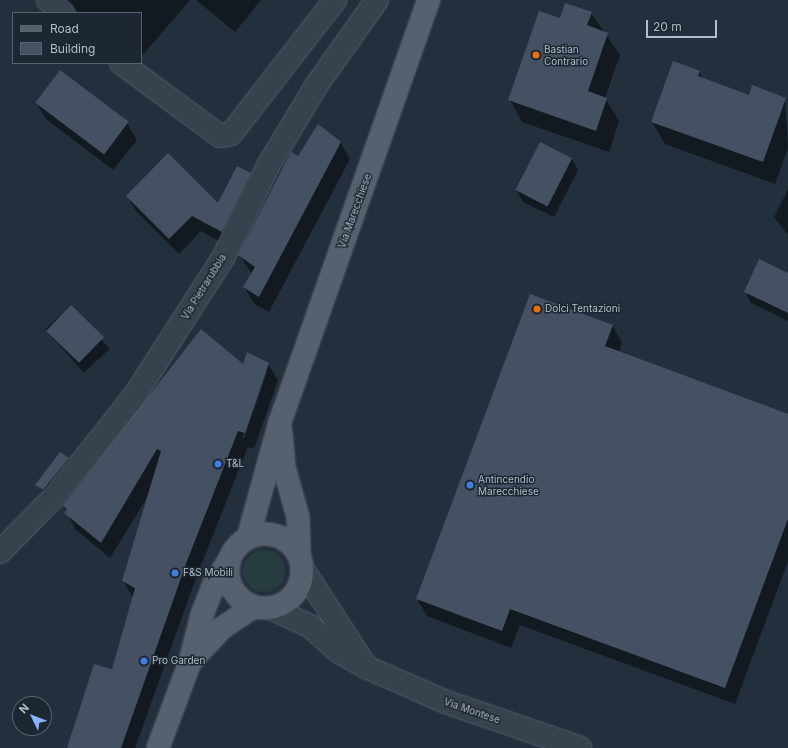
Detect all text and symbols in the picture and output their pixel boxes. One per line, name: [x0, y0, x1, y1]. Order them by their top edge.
legend: [12, 12, 142, 64]
scale bar: [648, 12, 719, 38]
text: 20 m: [653, 19, 682, 34]
text: Road: [50, 21, 79, 36]
text: Building: [50, 41, 95, 56]
place label: Bastian Contrario: [544, 43, 588, 66]
marker: Bastian Contrario: [531, 50, 541, 60]
street label: Via Marecchiese: [336, 172, 374, 250]
street label: Via Pietrarubbia: [179, 252, 229, 322]
place label: Dolci Tentazioni: [545, 303, 620, 315]
marker: Dolci Tentazioni: [532, 304, 542, 314]
place label: T&L: [226, 458, 244, 470]
marker: T&L: [213, 459, 223, 469]
place label: Antincendio Marecchiese: [478, 473, 539, 496]
marker: Antincendio Marecchiese: [465, 480, 475, 490]
place label: F&S Mobili: [183, 567, 233, 579]
marker: F&S Mobili: [170, 568, 180, 578]
place label: Pro Garden: [152, 655, 205, 667]
marker: Pro Garden: [139, 656, 149, 666]
north arrow: [12, 696, 52, 736]
street label: Via Montese: [442, 696, 502, 726]
text: N: [16, 701, 32, 716]

